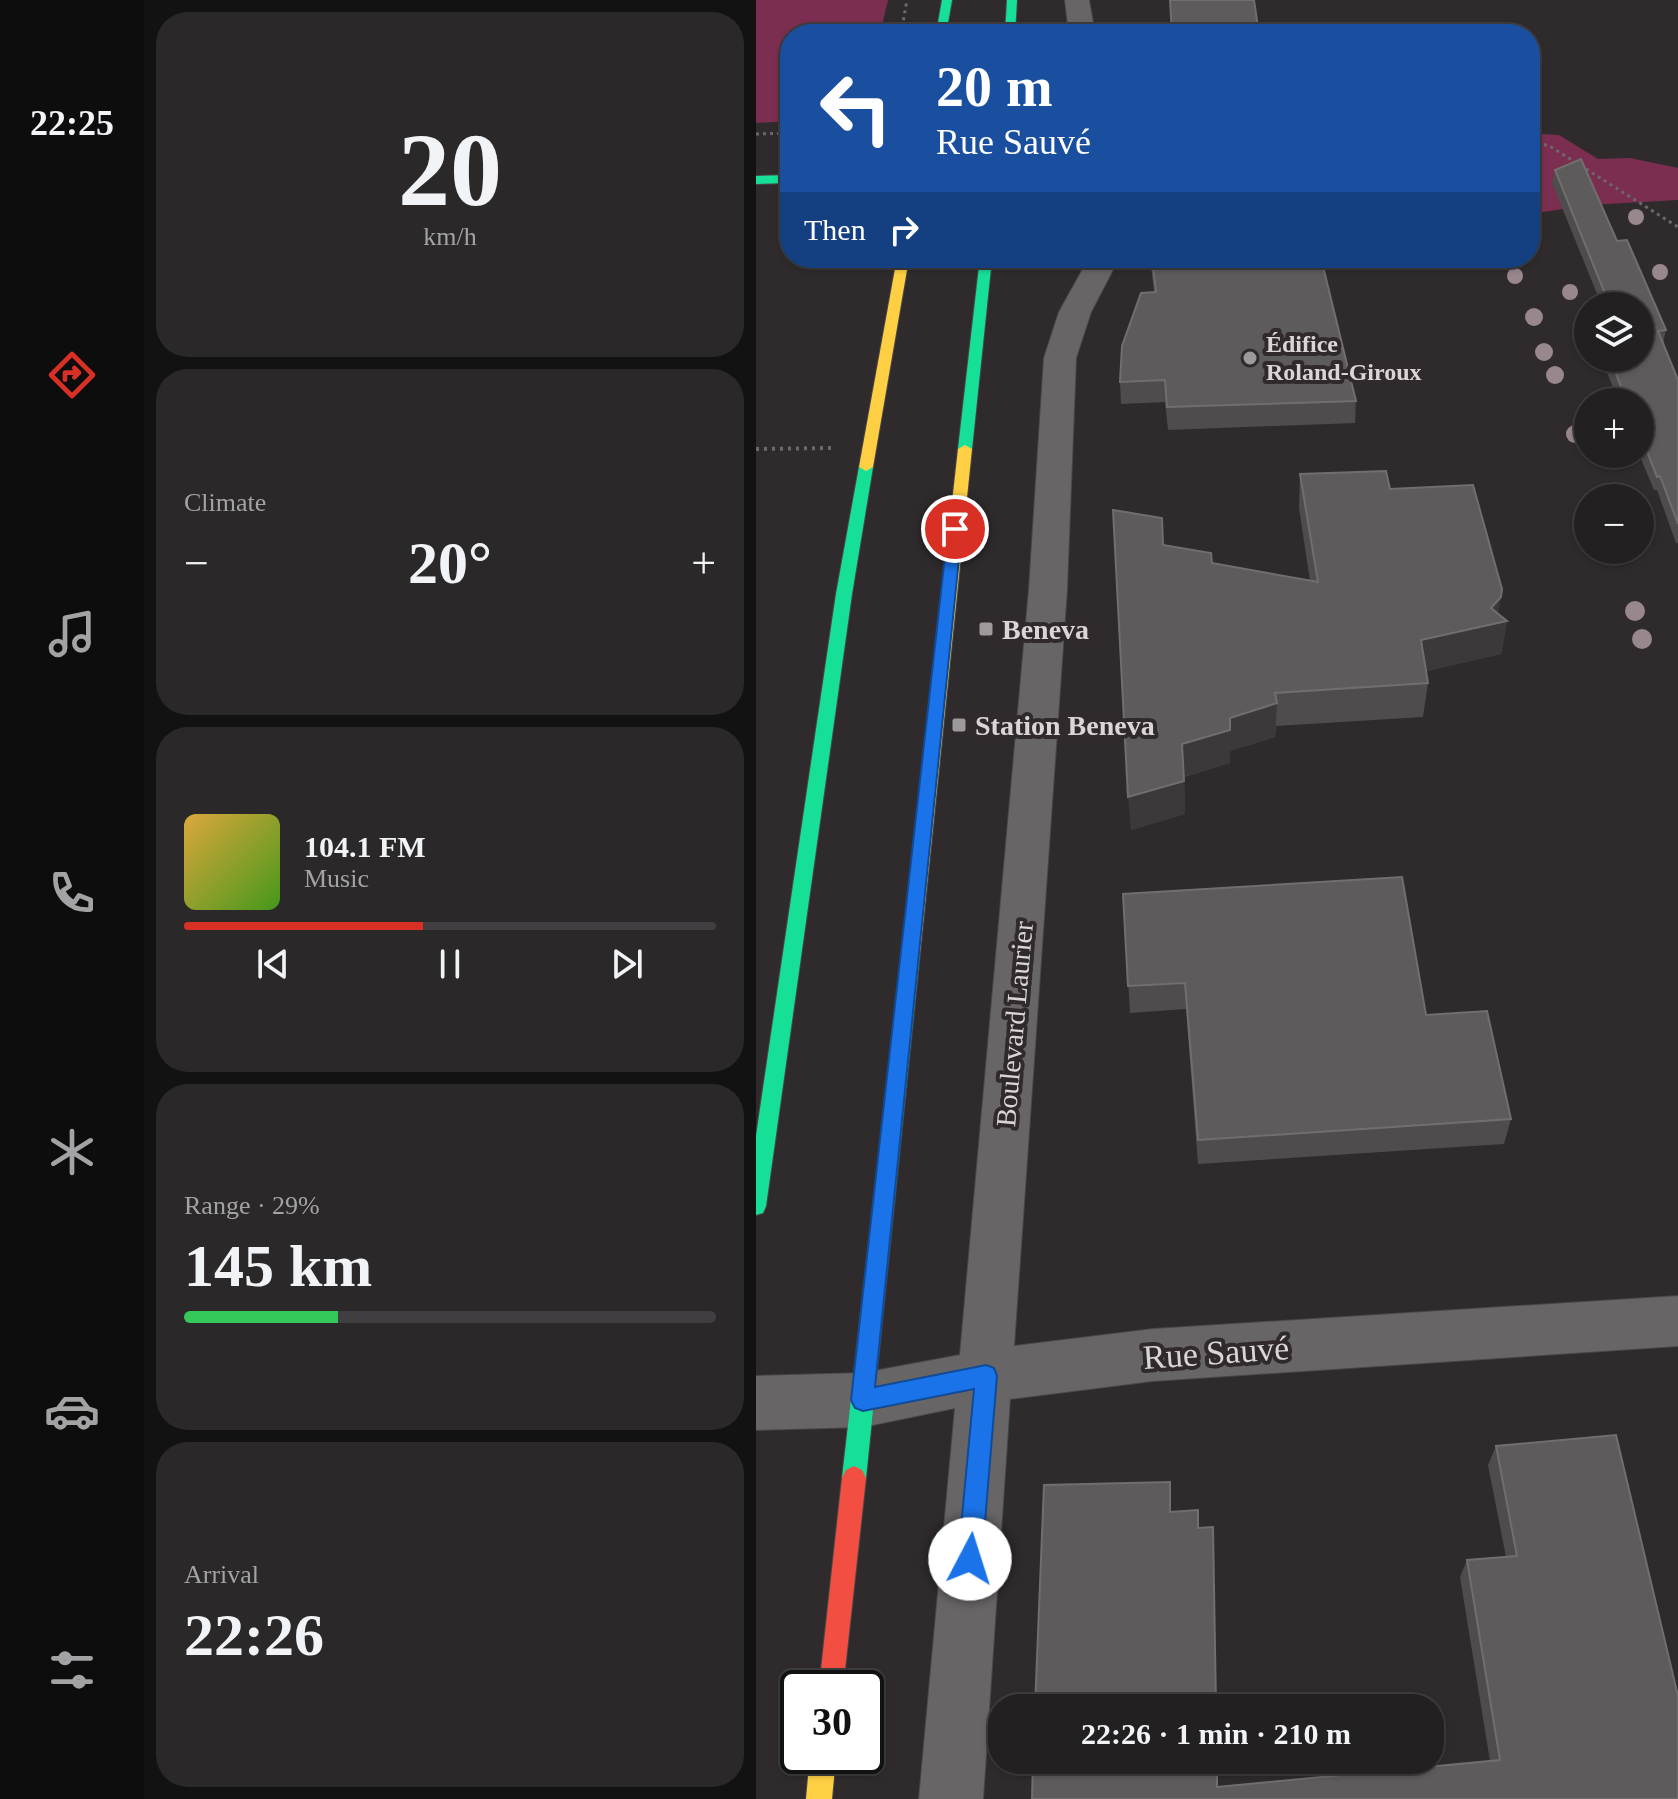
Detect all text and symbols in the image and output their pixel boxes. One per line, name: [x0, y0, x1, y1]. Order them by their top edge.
icon: left: [804, 56, 908, 160]
text: 20 m: [936, 56, 1053, 118]
text: 22:25: [30, 103, 114, 143]
text: 20: [398, 112, 502, 227]
text: Rue Sauvé: [936, 122, 1091, 162]
icon: right: [882, 208, 926, 252]
text: Then: [804, 213, 866, 246]
text: km/h: [423, 222, 477, 251]
map controls: [1574, 292, 1654, 564]
button: layers: [1574, 292, 1654, 372]
place label: Édifice Roland-Giroux: [1266, 331, 1422, 385]
icon: directions: [44, 347, 100, 403]
marker: Édifice Roland-Giroux: [1241, 349, 1259, 367]
button: +: [1574, 388, 1654, 468]
button: −: [1574, 484, 1654, 564]
text: Climate: [184, 488, 266, 517]
pin: [921, 495, 989, 563]
icon: arrive: [933, 507, 977, 551]
text: 20°: [408, 530, 492, 596]
text: −: [184, 539, 209, 588]
text: +: [691, 539, 716, 588]
icon: music: [44, 606, 100, 662]
place label: Beneva: [1002, 614, 1089, 645]
marker: Beneva: [977, 620, 995, 638]
place label: Station Beneva: [975, 710, 1155, 741]
marker: Station Beneva: [950, 716, 968, 734]
text: 104.1 FM: [304, 830, 426, 863]
text: Music: [304, 864, 369, 893]
icon: phone: [44, 865, 100, 921]
street label: Boulevard Laurier: [990, 919, 1039, 1128]
icon: previous: [251, 942, 295, 986]
icon: pause: [428, 942, 472, 986]
icon: next: [605, 942, 649, 986]
icon: climate: [44, 1124, 100, 1180]
text: Range · 29%: [184, 1191, 320, 1220]
text: 145 km: [184, 1233, 372, 1299]
street label: Rue Sauvé: [1142, 1329, 1290, 1376]
icon: car: [44, 1383, 100, 1439]
position arrow: [928, 1517, 1012, 1601]
text: Arrival: [184, 1560, 259, 1589]
text: 22:26: [184, 1602, 324, 1668]
icon: filters: [44, 1642, 100, 1698]
speed limit sign: 30: [780, 1670, 884, 1774]
text: 22:26 · 1 min · 210 m: [1081, 1717, 1351, 1750]

